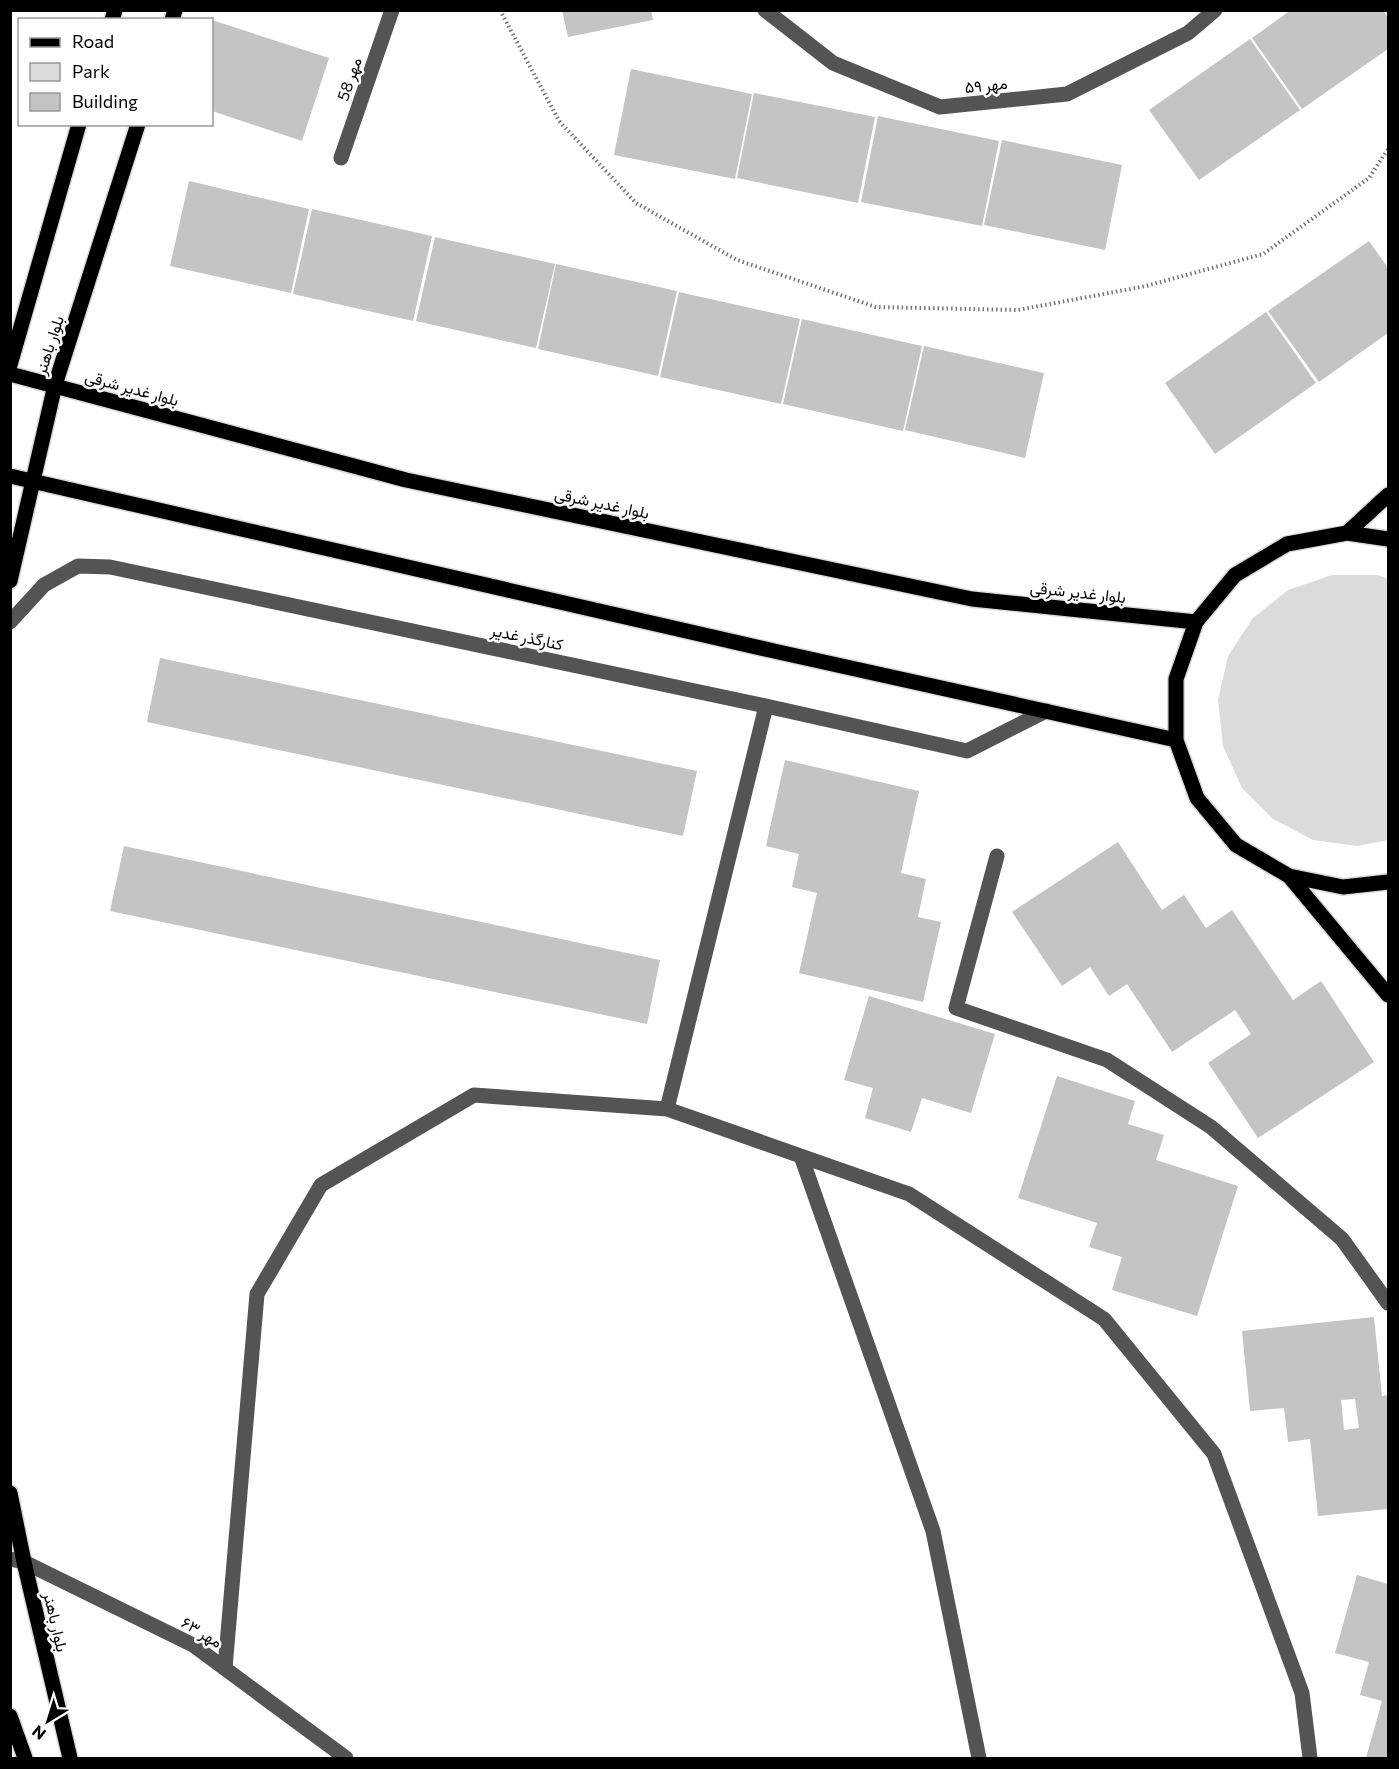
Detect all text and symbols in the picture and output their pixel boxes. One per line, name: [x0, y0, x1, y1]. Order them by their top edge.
legend: [18, 18, 213, 126]
text: Road: [72, 30, 114, 52]
street label: مهر 58: [332, 55, 367, 104]
text: Park: [72, 60, 110, 82]
street label: مهر ۵۹: [964, 73, 1008, 98]
text: Building: [72, 90, 138, 112]
street label: بلوار باهنر: [30, 313, 69, 378]
street label: بلوار غدیر شرقی: [83, 366, 181, 411]
street label: بلوار غدیر شرقی: [553, 483, 651, 524]
street label: بلوار غدیر شرقی: [1029, 577, 1127, 608]
street label: کنارگذر غدیر: [488, 619, 565, 655]
street label: بلوار باهنر: [38, 1589, 73, 1654]
street label: مهر ۶۳: [177, 1612, 226, 1653]
north arrow: [18, 1691, 78, 1751]
text: N: [28, 1722, 49, 1744]

